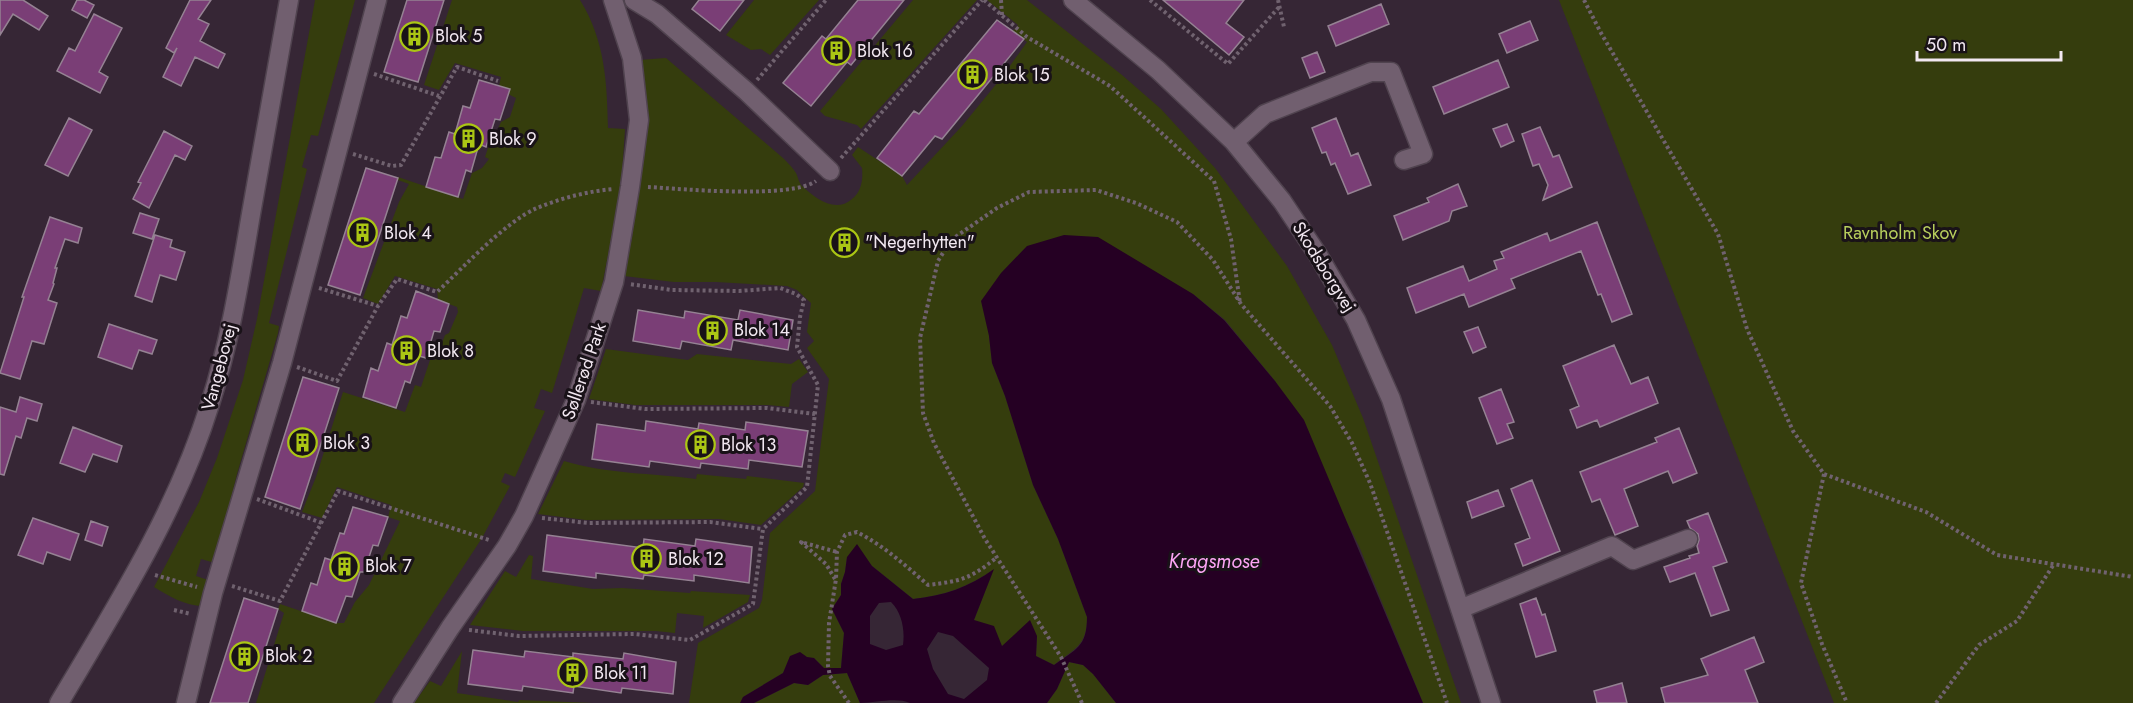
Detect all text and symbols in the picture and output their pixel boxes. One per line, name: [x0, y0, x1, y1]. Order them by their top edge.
building icon: Blok 5: [398, 20, 430, 52]
place label: Blok 5: [435, 23, 482, 49]
scale bar: [1917, 24, 2061, 62]
text: 50 m: [1926, 32, 1966, 58]
building icon: Blok 16: [820, 35, 852, 67]
place label: Blok 16: [857, 38, 913, 64]
building icon: Blok 15: [957, 59, 989, 91]
place label: Blok 15: [994, 62, 1050, 88]
building icon: Blok 9: [452, 123, 484, 155]
place label: Blok 9: [489, 126, 537, 152]
building icon: Blok 4: [347, 217, 379, 249]
street label: Skodsborgvej: [1286, 217, 1362, 317]
place label: Blok 4: [384, 220, 432, 246]
park label: Ravnholm Skov: [1843, 220, 1957, 246]
building icon: "Negerhytten": [828, 226, 860, 258]
place label: "Negerhytten": [865, 229, 975, 255]
building icon: Blok 14: [697, 314, 729, 346]
place label: Blok 14: [734, 317, 790, 343]
street label: Søllerød Park: [555, 319, 613, 423]
street label: Vangebovej: [195, 321, 243, 413]
building icon: Blok 8: [390, 335, 422, 367]
place label: Blok 8: [427, 338, 474, 364]
building icon: Blok 3: [286, 427, 318, 459]
building icon: Blok 13: [684, 429, 716, 461]
place label: Blok 3: [323, 430, 370, 456]
place label: Blok 13: [721, 432, 776, 458]
building icon: Blok 12: [631, 543, 663, 575]
place label: Blok 12: [668, 546, 724, 572]
water label: Kragsmose: [1168, 547, 1260, 576]
building icon: Blok 7: [328, 550, 360, 582]
place label: Blok 7: [365, 553, 412, 579]
building icon: Blok 2: [228, 640, 260, 672]
place label: Blok 2: [265, 643, 313, 669]
building icon: Blok 11: [557, 657, 589, 689]
place label: Blok 11: [594, 660, 648, 686]

